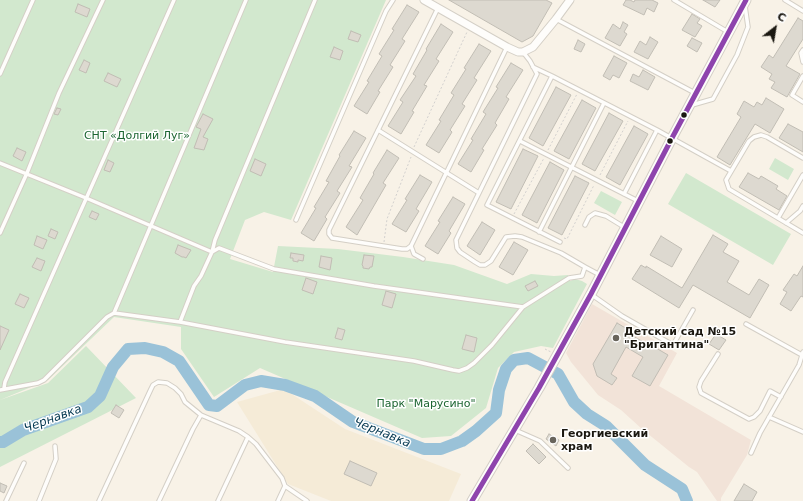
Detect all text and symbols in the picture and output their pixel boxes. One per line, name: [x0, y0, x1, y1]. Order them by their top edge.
north arrow: [755, 8, 795, 48]
text: С: [775, 10, 788, 25]
unlabelled marker: [679, 110, 689, 120]
park label: СНТ «Долгий Луг»: [84, 129, 190, 143]
unlabelled marker: [665, 136, 675, 146]
place label: Детский сад №15 "Бригантина": [624, 325, 736, 351]
marker: Детский сад №15 "Бригантина": [611, 333, 621, 343]
park label: Парк "Марусино": [376, 397, 476, 411]
water label: Чернавка: [22, 402, 84, 436]
water label: Чернавка: [351, 415, 413, 451]
place label: Георгиевский храм: [561, 427, 648, 453]
marker: Георгиевский храм: [548, 435, 558, 445]

